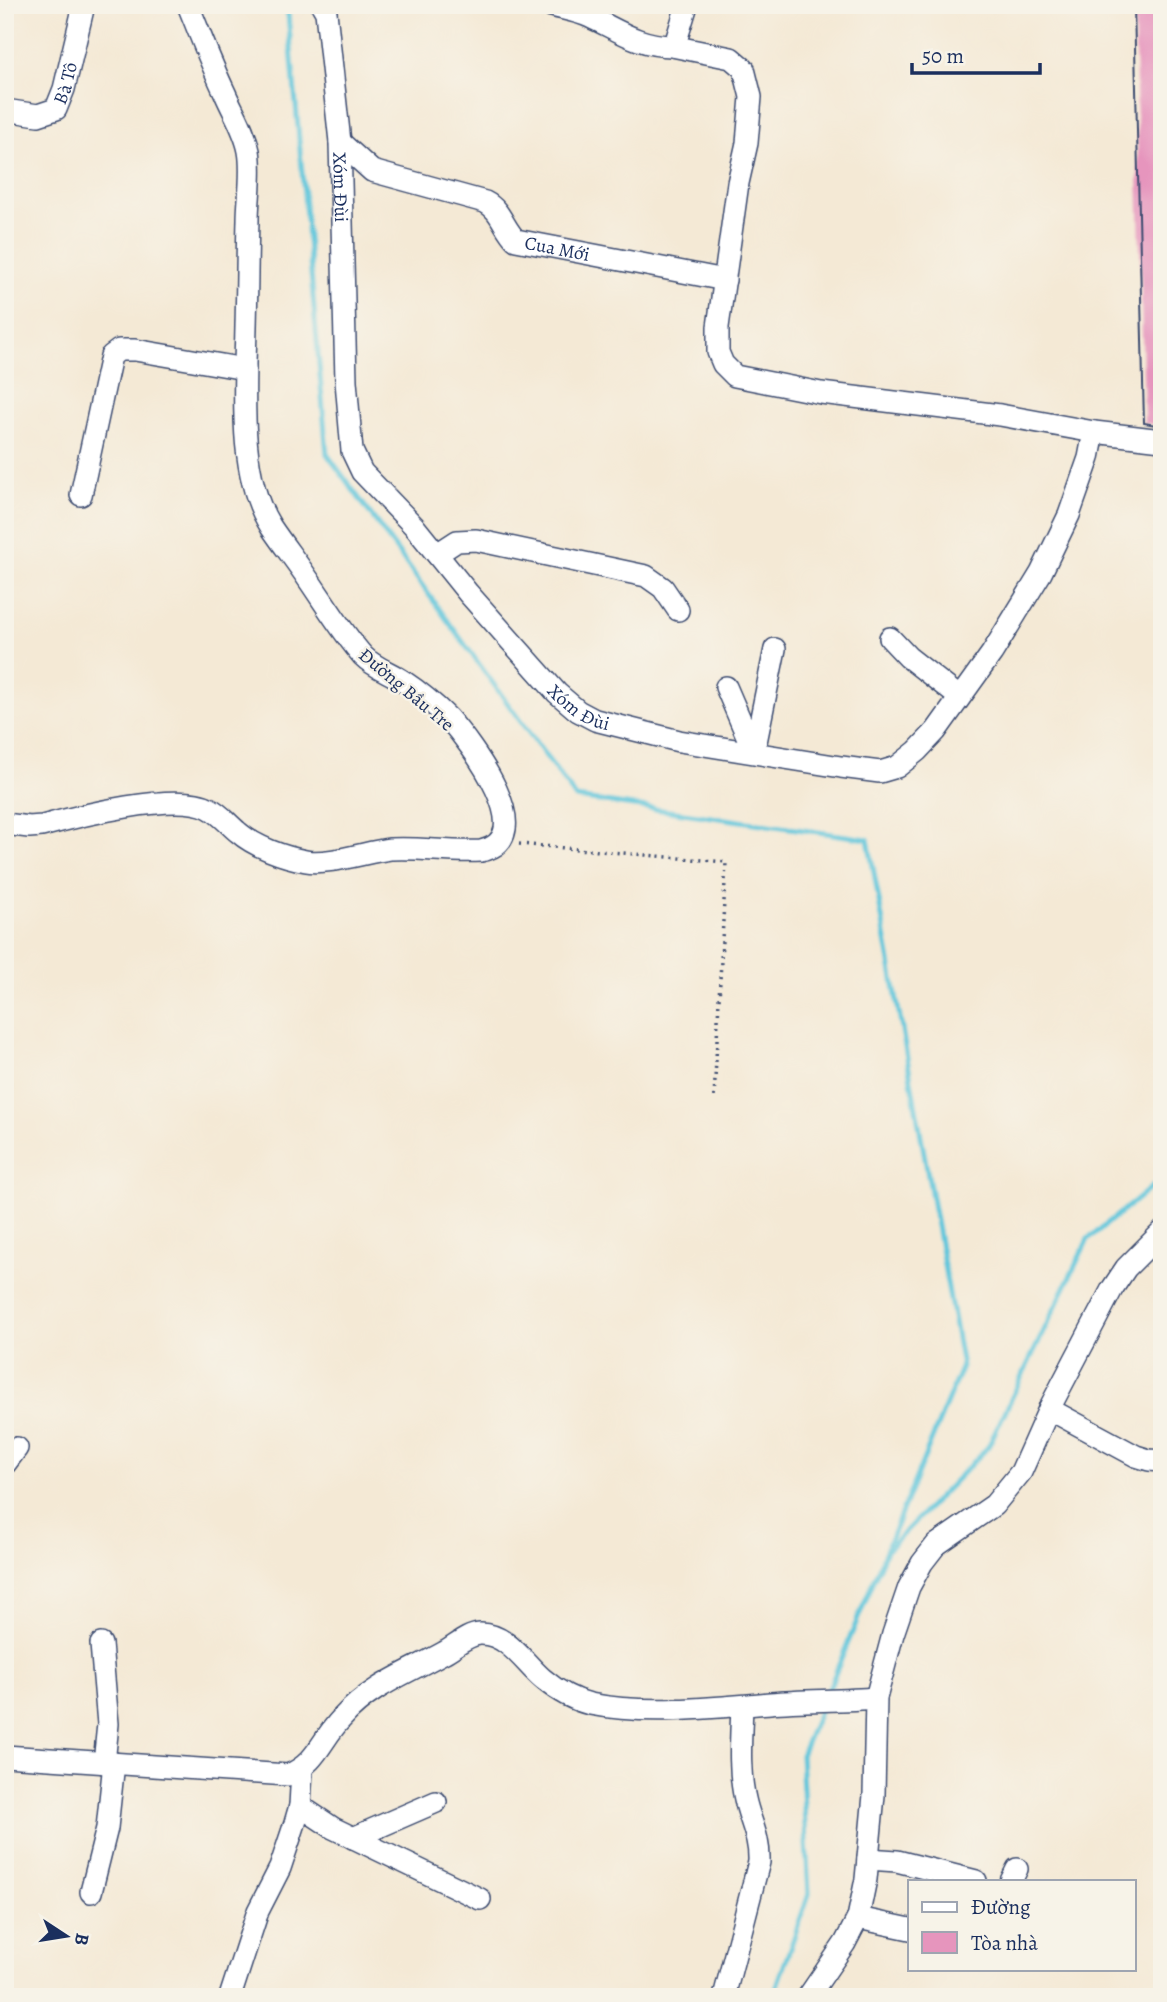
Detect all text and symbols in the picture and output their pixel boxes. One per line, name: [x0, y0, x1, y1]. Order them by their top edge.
scale bar: [912, 32, 1039, 76]
text: 50 m: [922, 42, 964, 70]
street label: Bà Tô: [47, 60, 84, 108]
street label: Xóm Đùi: [326, 152, 354, 223]
street label: Cua Mới: [522, 230, 592, 268]
street label: Đường Bầu Tre: [353, 642, 460, 737]
street label: Xóm Đùi: [541, 679, 612, 737]
legend: [908, 1880, 1136, 1970]
text: Đường: [971, 1893, 1031, 1921]
north arrow: [32, 1900, 102, 1970]
text: Tòa nhà: [971, 1929, 1038, 1957]
text: B: [68, 1931, 96, 1948]

